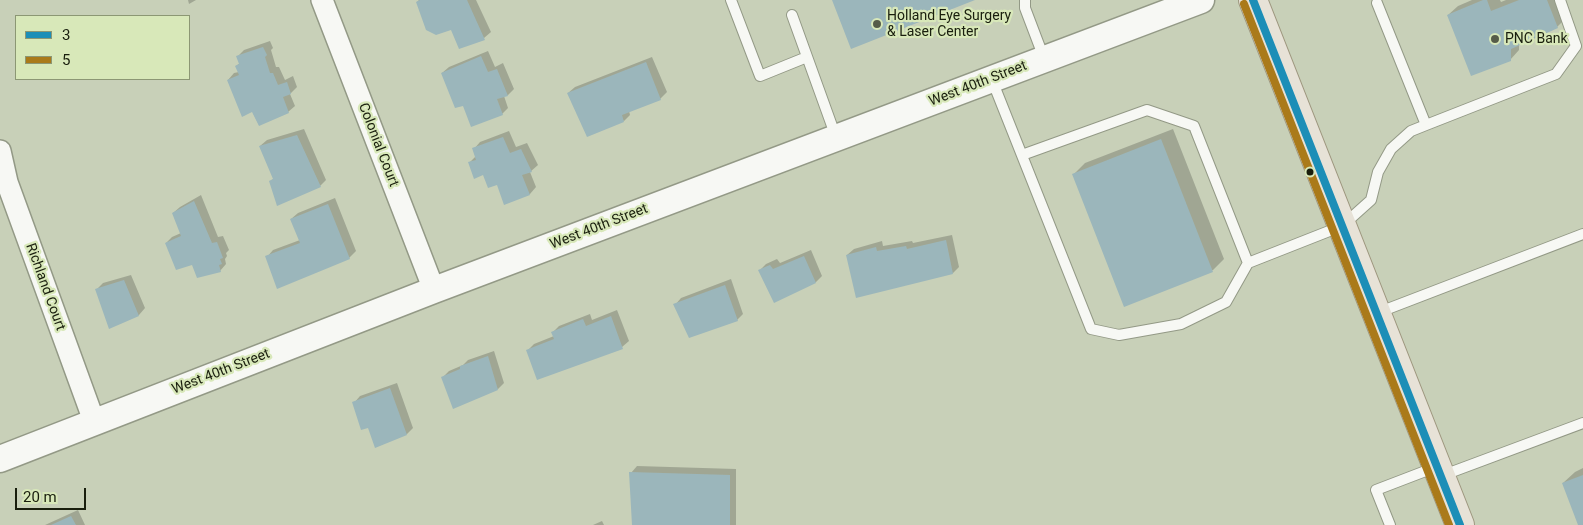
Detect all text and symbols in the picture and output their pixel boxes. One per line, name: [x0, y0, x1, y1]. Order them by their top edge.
place label: Holland Eye Surgery & Laser Center: [887, 8, 1011, 40]
legend: [15, 15, 190, 80]
marker: Holland Eye Surgery & Laser Center: [871, 18, 883, 30]
text: 3: [62, 26, 70, 44]
place label: PNC Bank: [1505, 31, 1568, 47]
marker: PNC Bank: [1489, 33, 1501, 45]
text: 5: [62, 51, 70, 69]
street label: West 40th Street: [927, 58, 1029, 110]
street label: Colonial Court: [354, 101, 402, 189]
unlabelled marker: [1305, 167, 1315, 177]
street label: West 40th Street: [548, 201, 650, 253]
street label: Richland Court: [21, 241, 69, 333]
street label: West 40th Street: [170, 346, 272, 398]
scale bar: [18, 478, 89, 510]
text: 20 m: [23, 488, 57, 506]

